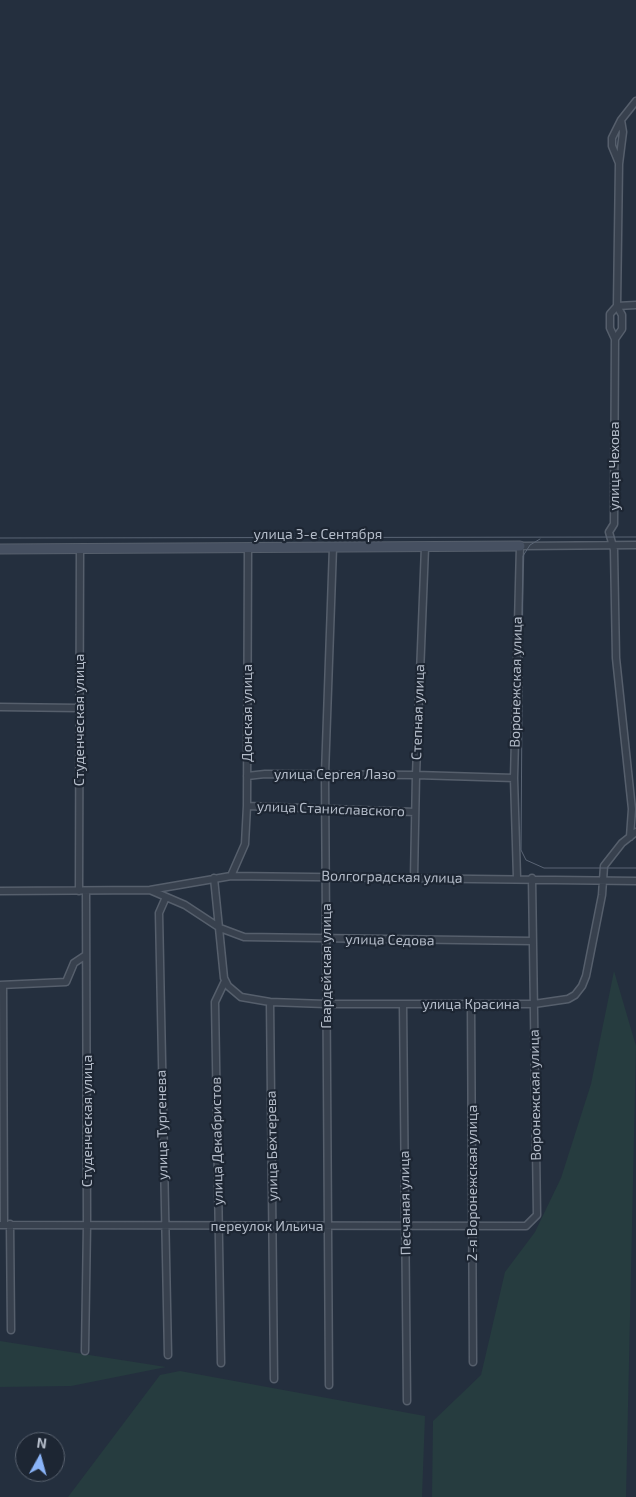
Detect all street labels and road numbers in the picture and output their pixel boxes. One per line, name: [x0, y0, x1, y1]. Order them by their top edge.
street label: улица Чехова: [606, 421, 622, 511]
street label: улица 3-е Сентября: [254, 526, 382, 542]
street label: Воронежская улица: [506, 616, 526, 748]
street label: Студенческая улица: [71, 654, 87, 786]
street label: Донская улица: [239, 664, 255, 762]
street label: Степная улица: [408, 664, 428, 760]
street label: улица Сергея Лазо: [274, 766, 396, 782]
street label: улица Станиславского: [257, 798, 405, 820]
street label: Волгоградская улица: [321, 867, 463, 887]
street label: Гвардейская улица: [318, 903, 334, 1029]
street label: улица Седова: [345, 931, 435, 949]
street label: улица Красина: [422, 996, 520, 1012]
street label: Воронежская улица: [525, 1029, 545, 1161]
street label: Студенческая улица: [79, 1055, 95, 1187]
street label: улица Тургенева: [153, 1070, 171, 1180]
street label: улица Декабристов: [207, 1077, 227, 1205]
street label: улица Бехтерева: [263, 1090, 281, 1202]
street label: 2-я Воронежская улица: [464, 1105, 480, 1261]
street label: Песчаная улица: [396, 1151, 414, 1255]
street label: переулок Ильича: [211, 1218, 323, 1234]

